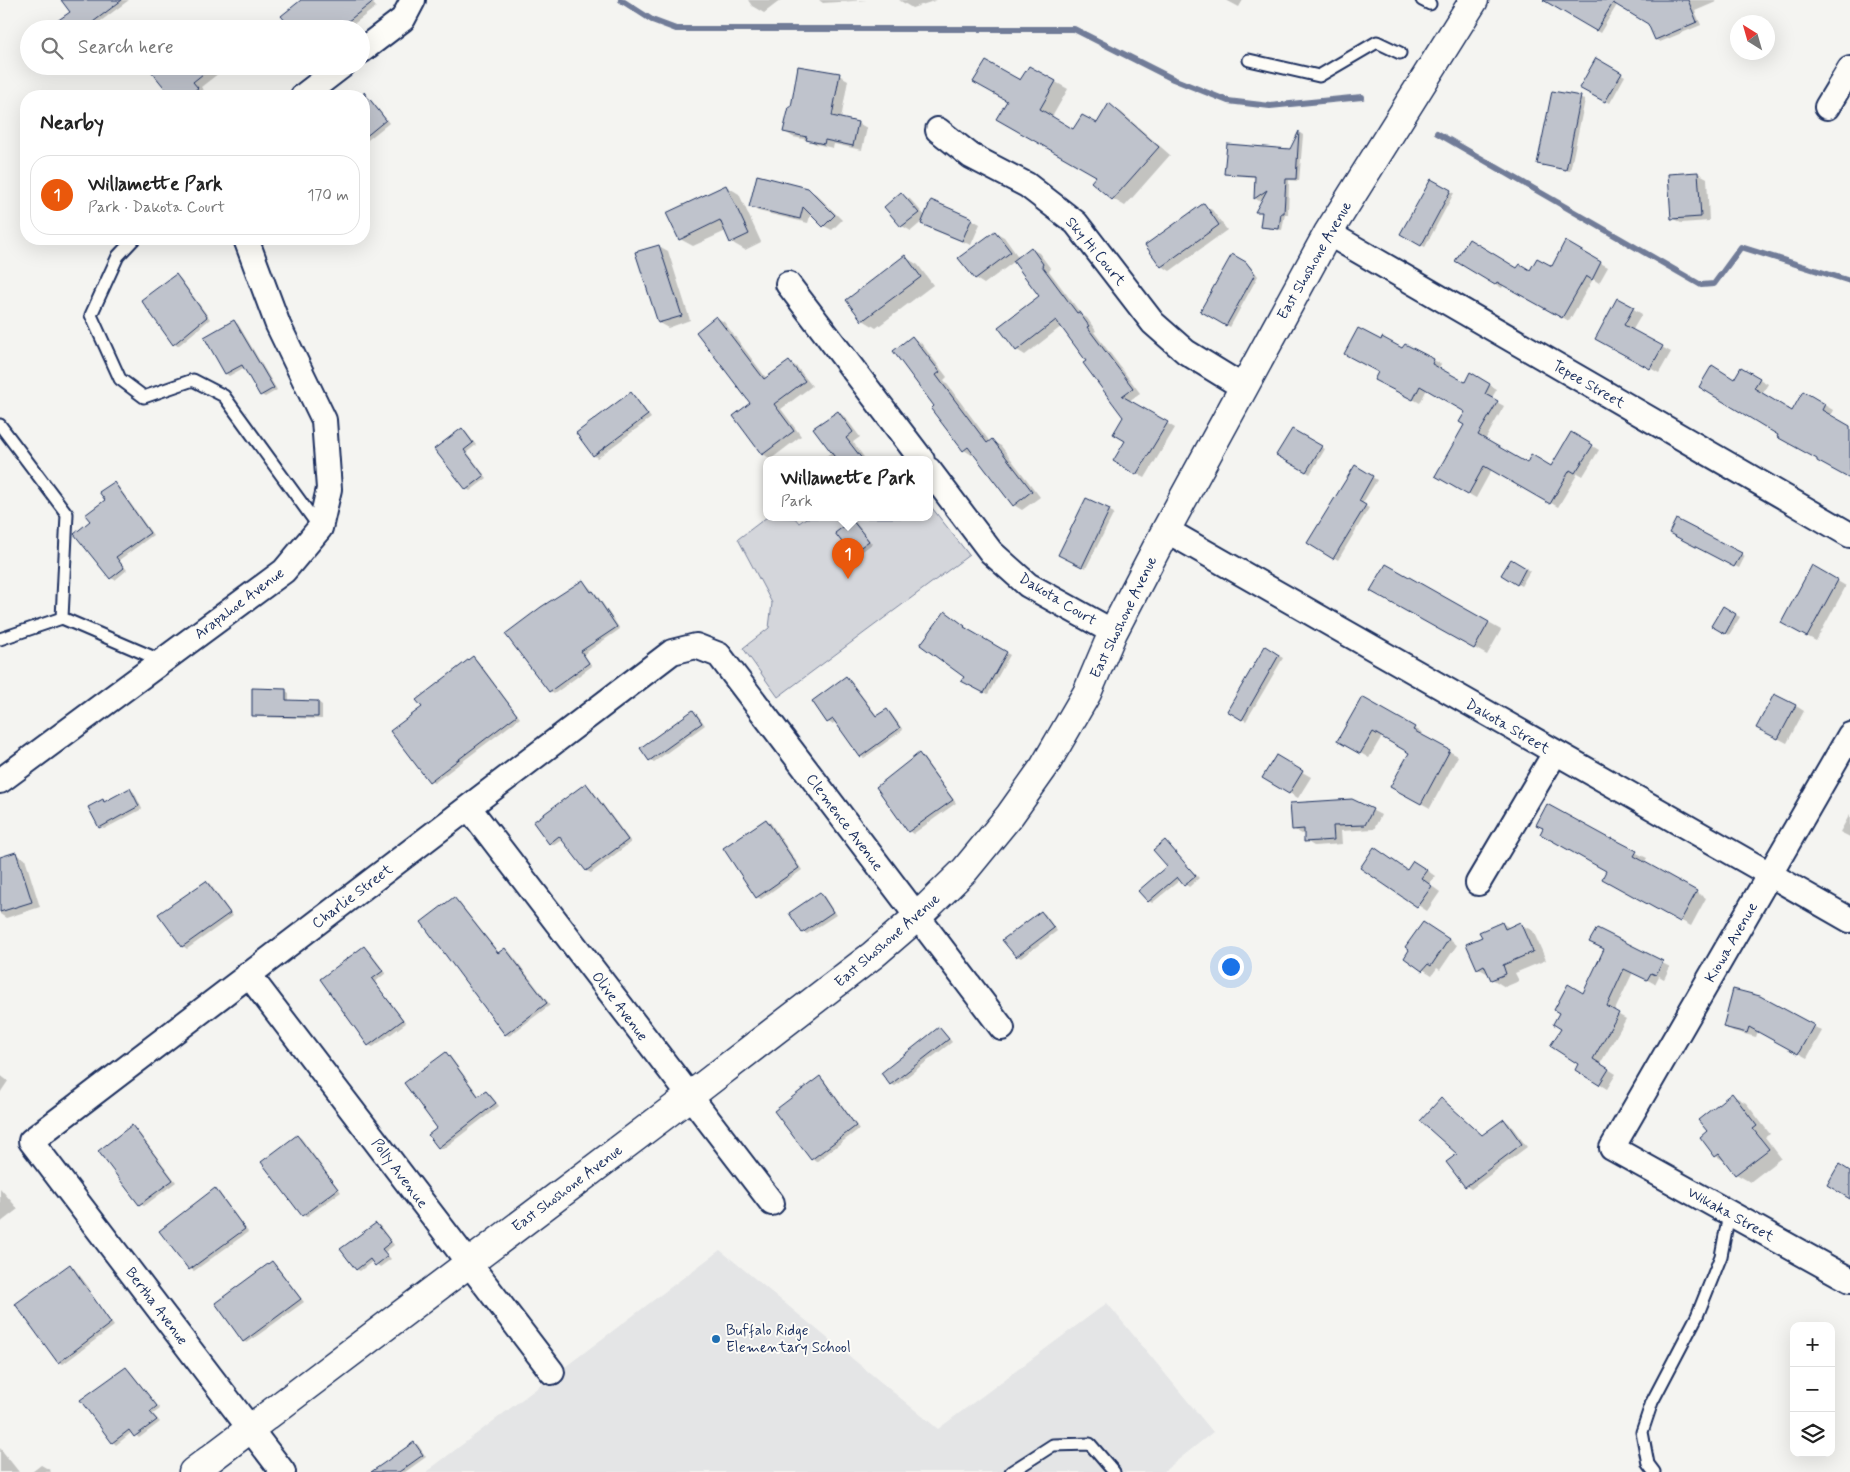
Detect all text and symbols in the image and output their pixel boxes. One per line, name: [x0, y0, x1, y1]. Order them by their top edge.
north arrow: [1730, 15, 1775, 60]
search box: [20, 20, 370, 75]
icon: search: [38, 34, 66, 62]
text: Search here: [78, 35, 174, 60]
text: Nearby: [40, 109, 104, 137]
text: Willamette Park: [88, 172, 223, 197]
text: 1: [53, 185, 61, 206]
text: 170 m: [307, 185, 349, 206]
text: Park · Dakota Court: [88, 197, 225, 218]
street label: East Shoshone Avenue: [1273, 198, 1357, 323]
street label: Sky Hi Court: [1060, 213, 1130, 291]
street label: Tepee Street: [1549, 356, 1629, 414]
popup: [763, 456, 933, 521]
text: Willamette Park: [781, 466, 915, 491]
text: Park: [781, 491, 813, 512]
pin: 1: [832, 538, 864, 579]
street label: East Shoshone Avenue: [1086, 553, 1162, 682]
street label: Arapahoe Avenue: [191, 563, 289, 644]
street label: Dakota Court: [1015, 569, 1100, 631]
street label: Dakota Street: [1462, 695, 1553, 759]
street label: Clemence Avenue: [801, 770, 887, 875]
street label: Charlie Street: [308, 860, 397, 934]
street label: East Shoshone Avenue: [831, 889, 945, 992]
street label: Kiowa Avenue: [1701, 899, 1763, 986]
your location: [1218, 954, 1244, 980]
street label: Olive Avenue: [586, 968, 652, 1046]
street label: Polly Avenue: [366, 1135, 432, 1213]
street label: East Shoshone Avenue: [508, 1141, 627, 1237]
street label: Wikaka Street: [1684, 1183, 1778, 1247]
street label: Bertha Avenue: [120, 1264, 192, 1350]
place label: Buffalo Ridge Elementary School: [726, 1321, 851, 1358]
map controls: [1790, 1322, 1835, 1457]
button: +: [1790, 1322, 1835, 1367]
marker: Buffalo Ridge Elementary School: [710, 1333, 722, 1345]
button: −: [1790, 1367, 1835, 1412]
button: layers: [1790, 1412, 1835, 1457]

